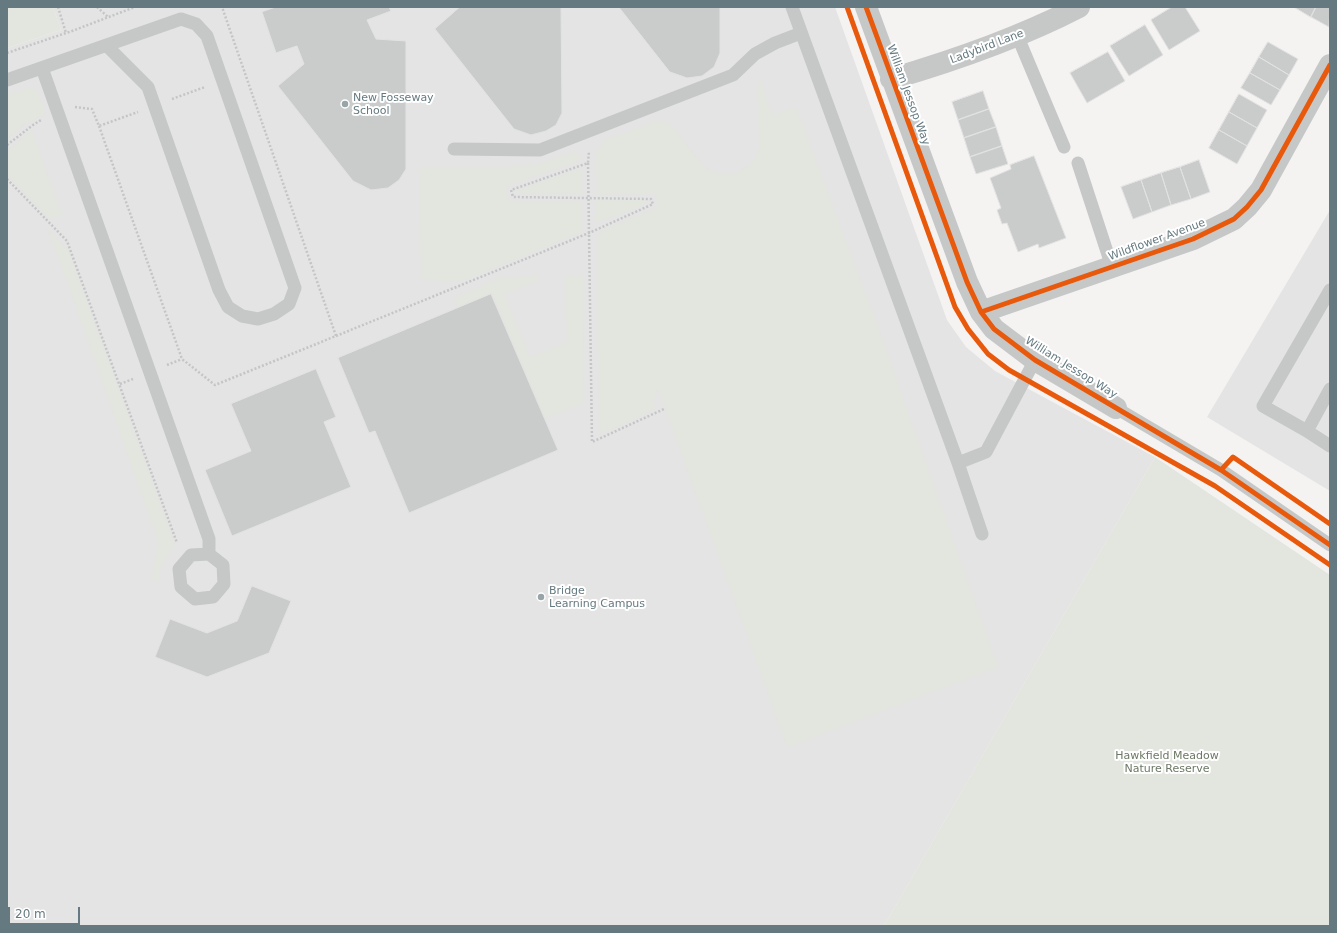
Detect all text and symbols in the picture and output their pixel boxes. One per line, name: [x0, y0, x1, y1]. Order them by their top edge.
street label: Ladybird Lane: [948, 27, 1026, 67]
street label: William Jessop Way: [884, 43, 932, 147]
place label: New Fosseway School: [353, 91, 434, 117]
marker: New Fosseway School: [340, 99, 350, 109]
street label: Wildflower Avenue: [1107, 216, 1207, 264]
street label: William Jessop Way: [1023, 334, 1119, 402]
place label: Bridge Learning Campus: [549, 584, 645, 610]
marker: Bridge Learning Campus: [536, 592, 546, 602]
park label: Hawkfield Meadow Nature Reserve: [1115, 749, 1219, 775]
scale bar: [10, 899, 82, 925]
text: 20 m: [15, 907, 46, 921]

